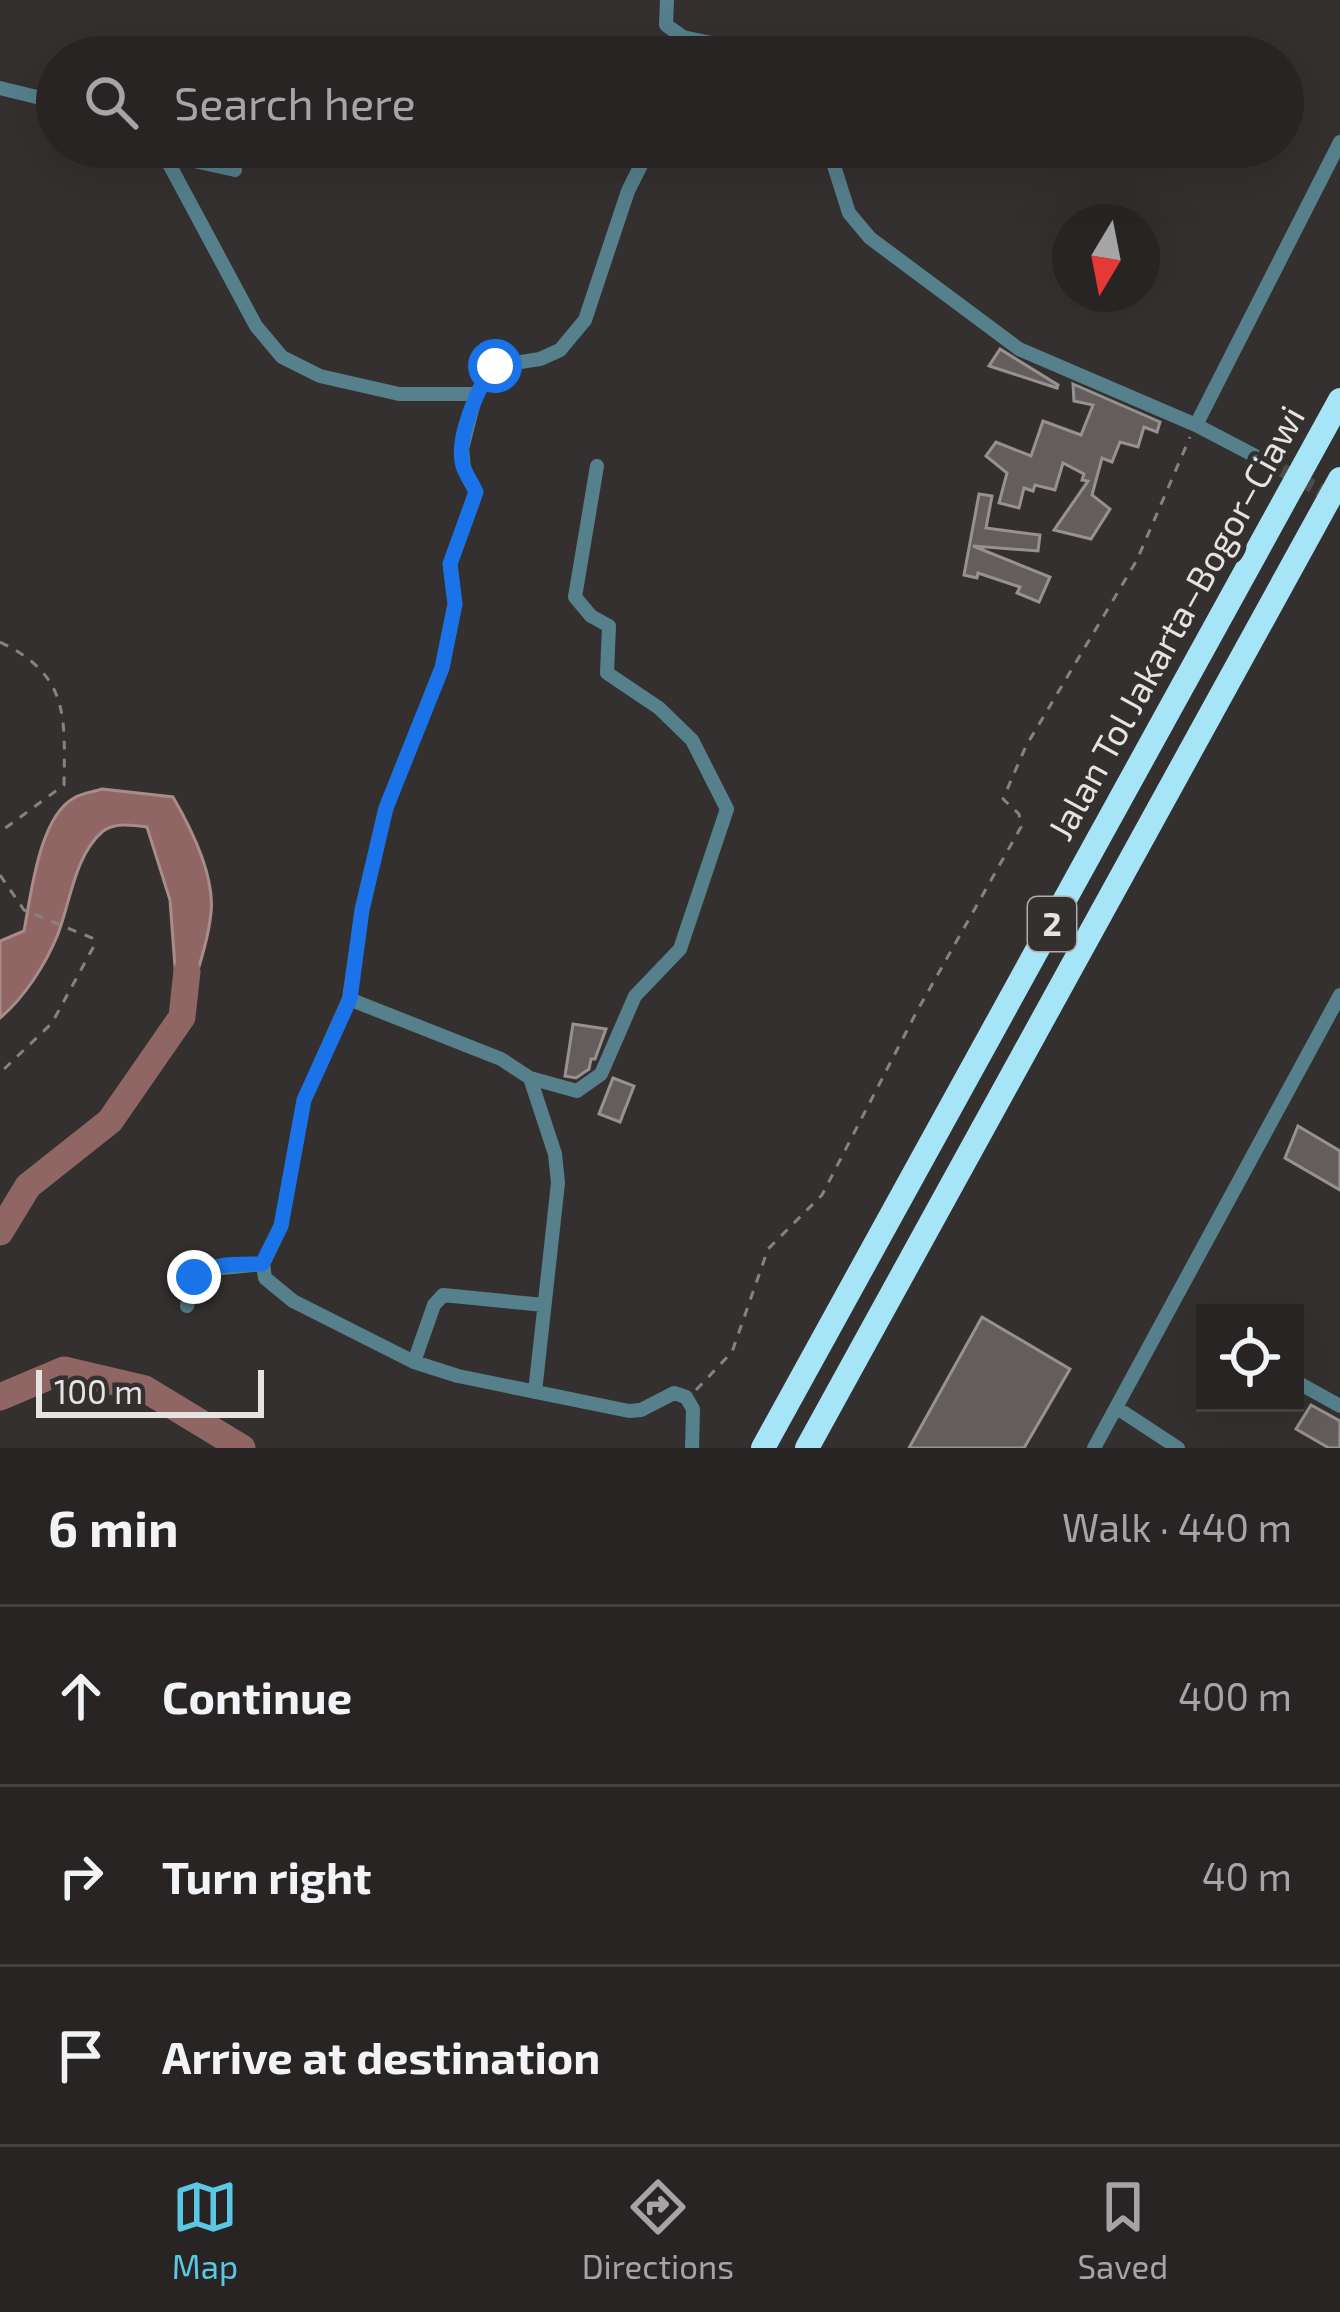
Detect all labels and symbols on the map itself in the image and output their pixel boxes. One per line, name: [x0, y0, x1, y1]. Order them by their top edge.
north arrow: [1052, 204, 1160, 312]
route start: [468, 339, 522, 393]
street label: Jalan Tol Jakarta–Bogor–Ciawi: [1037, 398, 1312, 847]
road number: 2: [1028, 897, 1076, 951]
route end: [167, 1250, 221, 1304]
scale bar: [36, 1364, 264, 1417]

